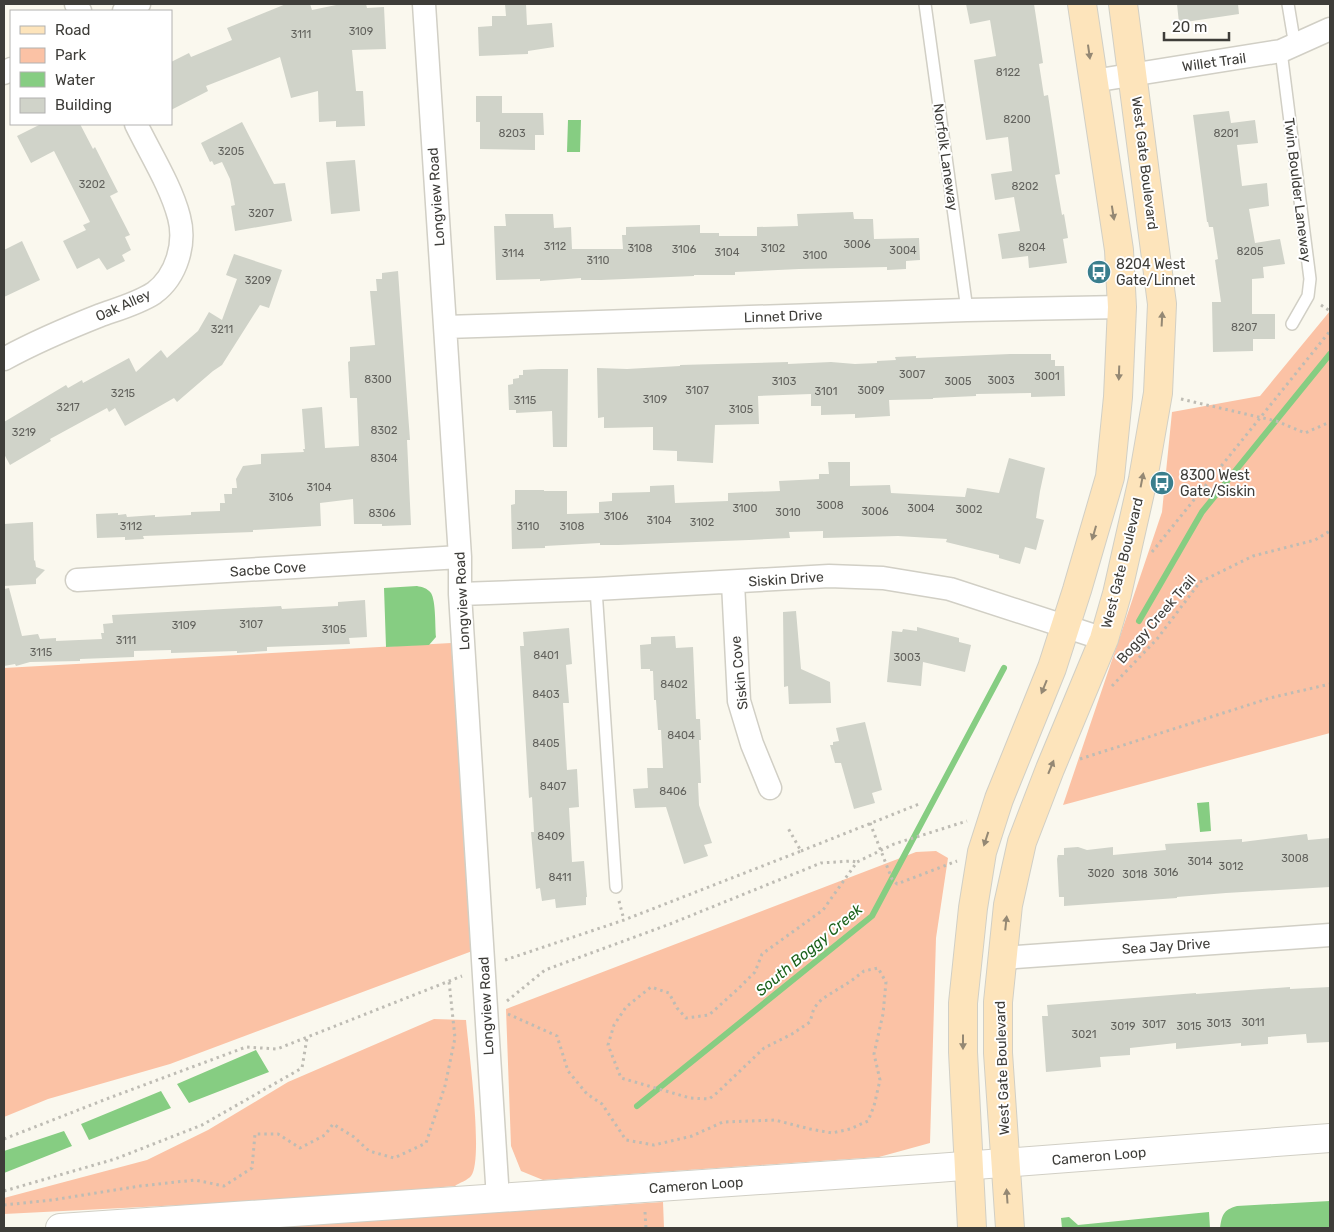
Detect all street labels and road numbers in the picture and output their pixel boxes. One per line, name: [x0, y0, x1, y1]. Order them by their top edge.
street label: Willet Trail: [1181, 50, 1247, 75]
street label: West Gate Boulevard: [1128, 95, 1161, 231]
street label: Norfolk Laneway: [930, 102, 961, 212]
street label: Twin Boulder Laneway: [1280, 117, 1315, 264]
street label: Longview Road: [425, 147, 448, 247]
street label: Oak Alley: [93, 286, 154, 325]
street label: Linnet Drive: [743, 307, 823, 326]
street label: West Gate Boulevard: [1098, 496, 1147, 630]
street label: Longview Road: [451, 551, 474, 651]
street label: Sacbe Cove: [229, 558, 307, 581]
street label: Siskin Drive: [748, 568, 824, 591]
street label: Boggy Creek Trail: [1113, 572, 1200, 667]
street label: Siskin Cove: [727, 635, 752, 711]
street label: Sea Jay Drive: [1121, 935, 1211, 958]
street label: Longview Road: [475, 956, 498, 1056]
street label: West Gate Boulevard: [992, 1001, 1013, 1135]
street label: Cameron Loop: [1051, 1144, 1147, 1169]
street label: Cameron Loop: [648, 1174, 744, 1197]

